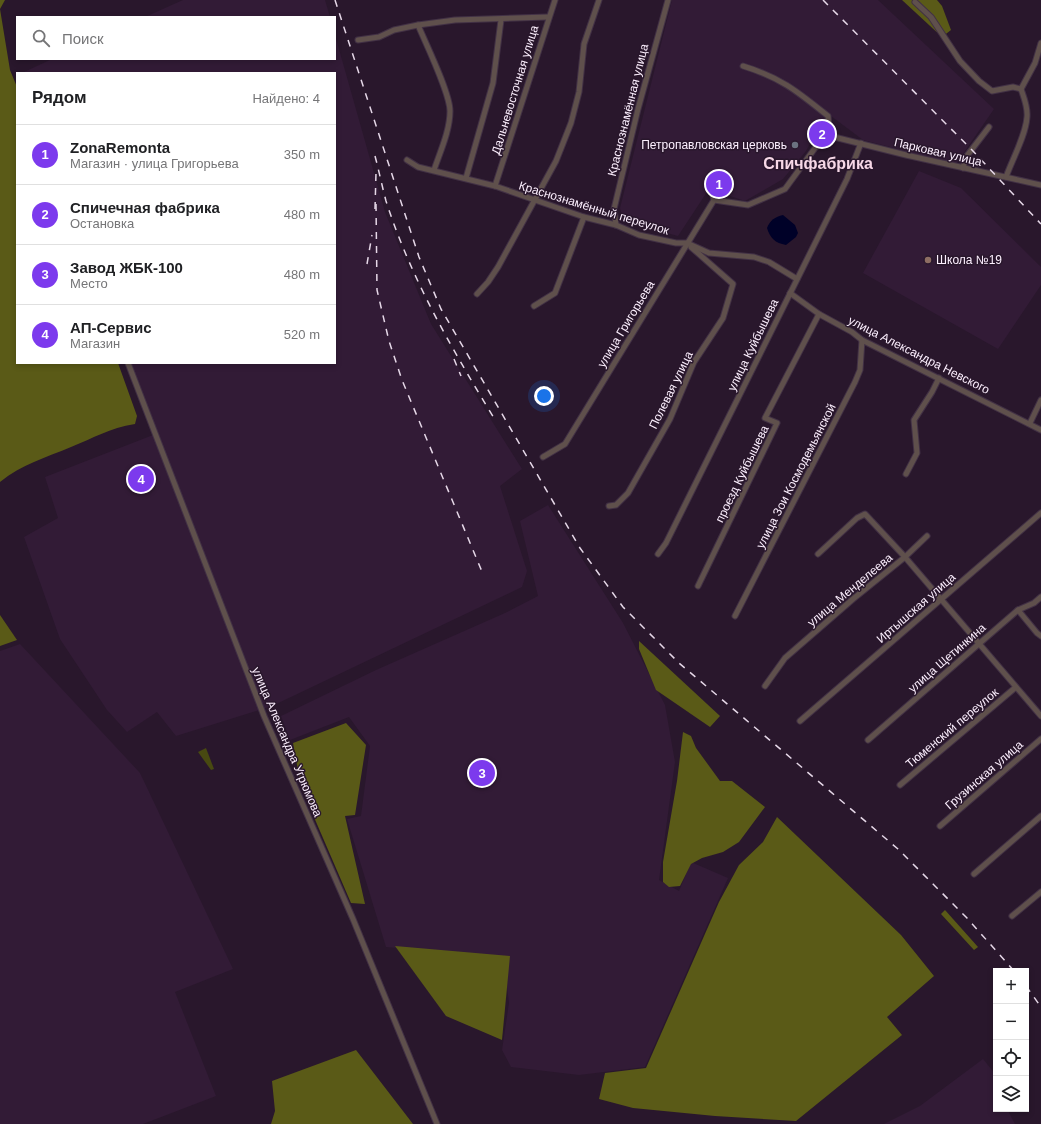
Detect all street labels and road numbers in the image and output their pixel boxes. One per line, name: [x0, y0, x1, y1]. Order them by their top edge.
street label: Дальневосточная улица: [489, 23, 541, 156]
street label: Краснознамённая улица: [605, 42, 651, 178]
street label: Парковая улица: [893, 135, 984, 169]
street label: Краснознамённый переулок: [517, 178, 672, 238]
street label: улица Григорьева: [595, 278, 658, 370]
street label: улица Куйбышева: [725, 296, 782, 393]
street label: улица Александра Невского: [846, 313, 992, 397]
street label: Полевая улица: [646, 349, 696, 431]
street label: улица Зои Космодемьянской: [753, 401, 839, 551]
street label: проезд Куйбышева: [712, 423, 772, 525]
street label: улица Менделеева: [805, 550, 895, 630]
street label: Иртышская улица: [874, 570, 958, 646]
street label: улица Щетинкина: [905, 620, 989, 695]
street label: улица Александра Угрюмова: [249, 665, 325, 819]
street label: Тюменский переулок: [903, 685, 1002, 771]
street label: Грузинская улица: [942, 737, 1026, 812]

